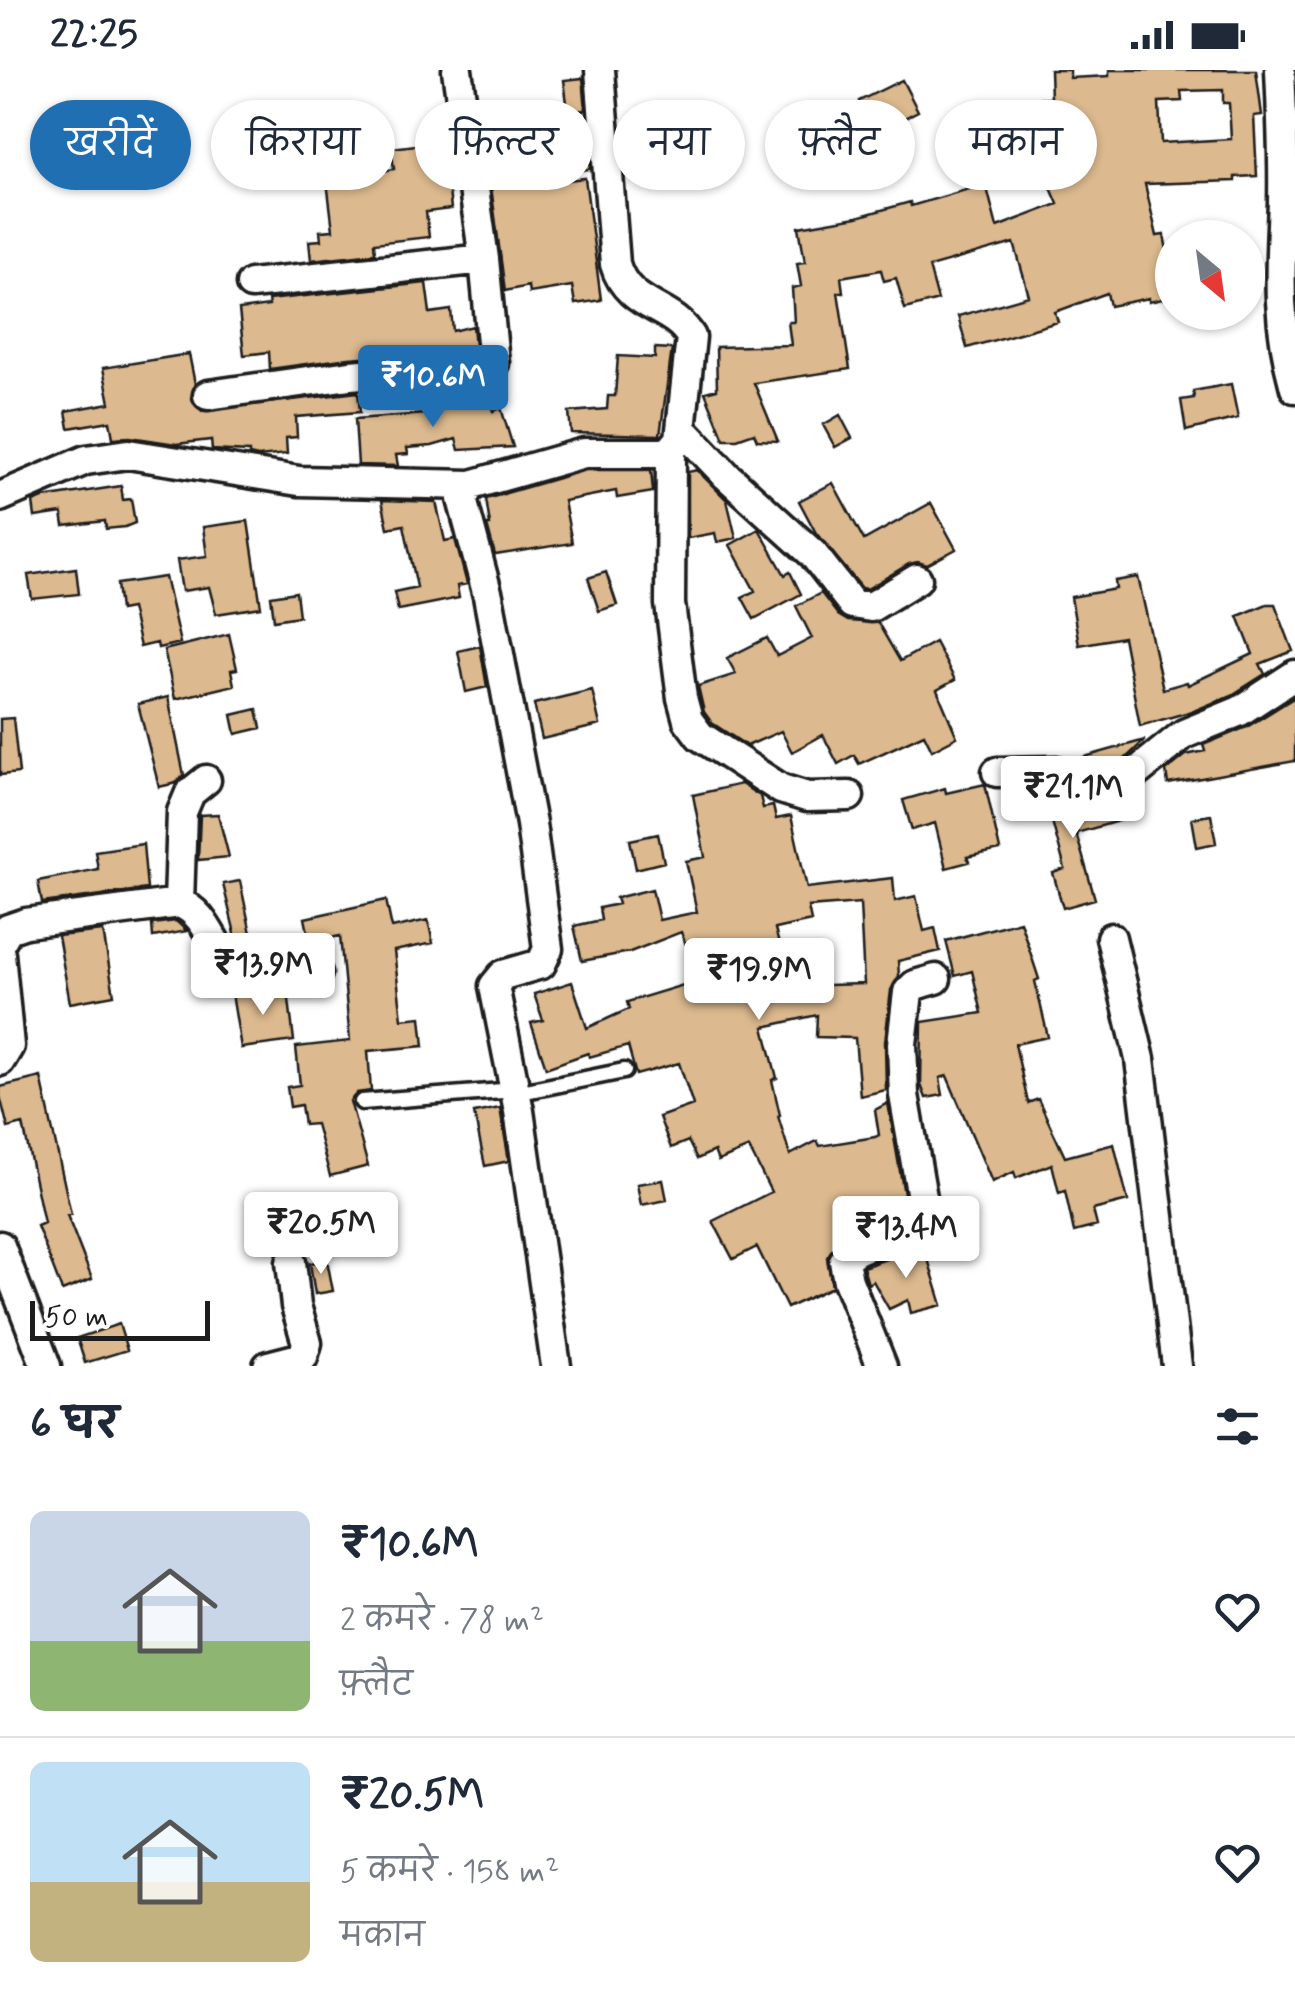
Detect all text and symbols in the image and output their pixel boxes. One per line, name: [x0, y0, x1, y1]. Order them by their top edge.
text: 22:25: [50, 11, 138, 60]
chip: खरीदें: [30, 100, 191, 190]
chip: किराया: [211, 100, 395, 190]
chip: फ़िल्टर: [415, 100, 593, 190]
chip: नया: [613, 100, 745, 190]
chip: फ़्लैट: [765, 100, 915, 190]
chip: मकान: [935, 100, 1097, 190]
north arrow: [1155, 220, 1265, 330]
map controls: [1155, 220, 1265, 330]
pin: ₹10.6M: [352, 345, 514, 430]
text: ₹10.6M: [380, 356, 486, 398]
pin: ₹21.1M: [992, 756, 1154, 841]
text: ₹21.1M: [1023, 767, 1123, 809]
pin: ₹13.9M: [182, 933, 344, 1018]
pin: ₹19.9M: [678, 938, 840, 1023]
text: ₹13.9M: [213, 944, 313, 986]
text: ₹19.9M: [706, 949, 812, 991]
pin: ₹20.5M: [240, 1192, 402, 1277]
pin: ₹13.4M: [825, 1196, 987, 1281]
text: ₹20.5M: [266, 1203, 376, 1245]
text: ₹13.4M: [854, 1207, 958, 1249]
scale bar: [30, 1296, 210, 1340]
text: 50 m: [45, 1300, 108, 1337]
text: 6 घर: [30, 1398, 119, 1453]
icon: filters: [1210, 1399, 1265, 1454]
text: ₹10.6M: [340, 1518, 479, 1573]
icon: home: [110, 1551, 230, 1671]
icon: heart: [1210, 1584, 1265, 1639]
text: 2 कमरे · 78 m²: [340, 1600, 544, 1642]
text: फ़्लैट: [340, 1665, 413, 1707]
text: ₹20.5M: [340, 1769, 484, 1824]
icon: home: [110, 1802, 230, 1922]
icon: heart: [1210, 1835, 1265, 1890]
text: 5 कमरे · 158 m²: [340, 1851, 559, 1893]
text: मकान: [340, 1916, 425, 1958]

